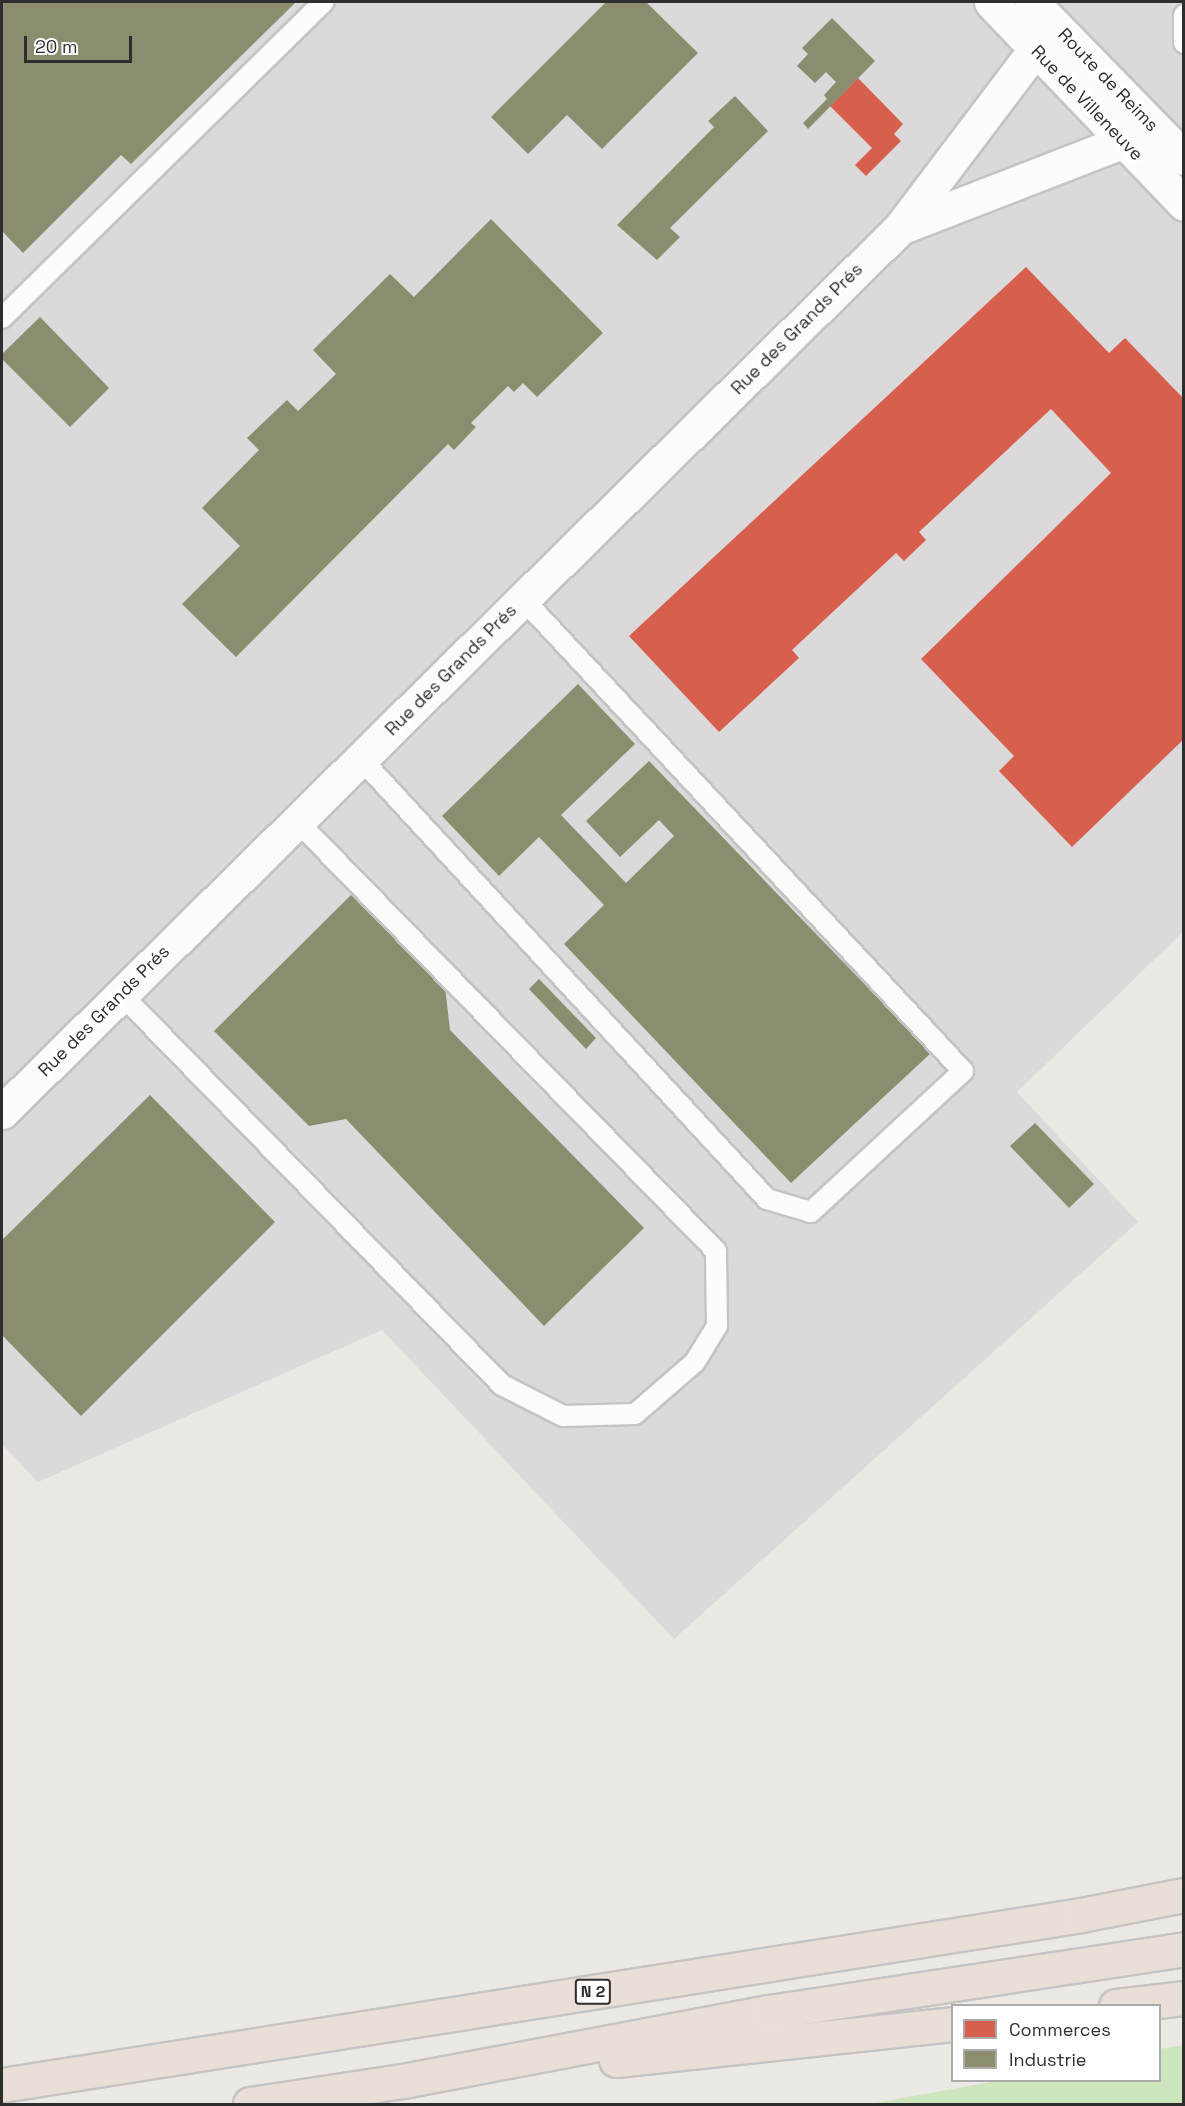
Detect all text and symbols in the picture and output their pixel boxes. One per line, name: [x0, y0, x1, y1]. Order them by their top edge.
scale bar: [27, 24, 135, 62]
street label: Route de Reims: [1053, 24, 1163, 136]
text: 20 m: [35, 35, 78, 58]
street label: Rue de Villeneuve: [1026, 41, 1148, 165]
street label: Rue des Grands Prés: [727, 259, 867, 399]
street label: Rue des Grands Prés: [381, 600, 521, 740]
street label: Rue des Grands Prés: [34, 941, 174, 1081]
road number: N 2: [574, 1979, 612, 2005]
legend: [951, 2004, 1161, 2082]
text: Commerces: [1009, 2018, 1111, 2041]
text: Industrie: [1009, 2048, 1086, 2071]

